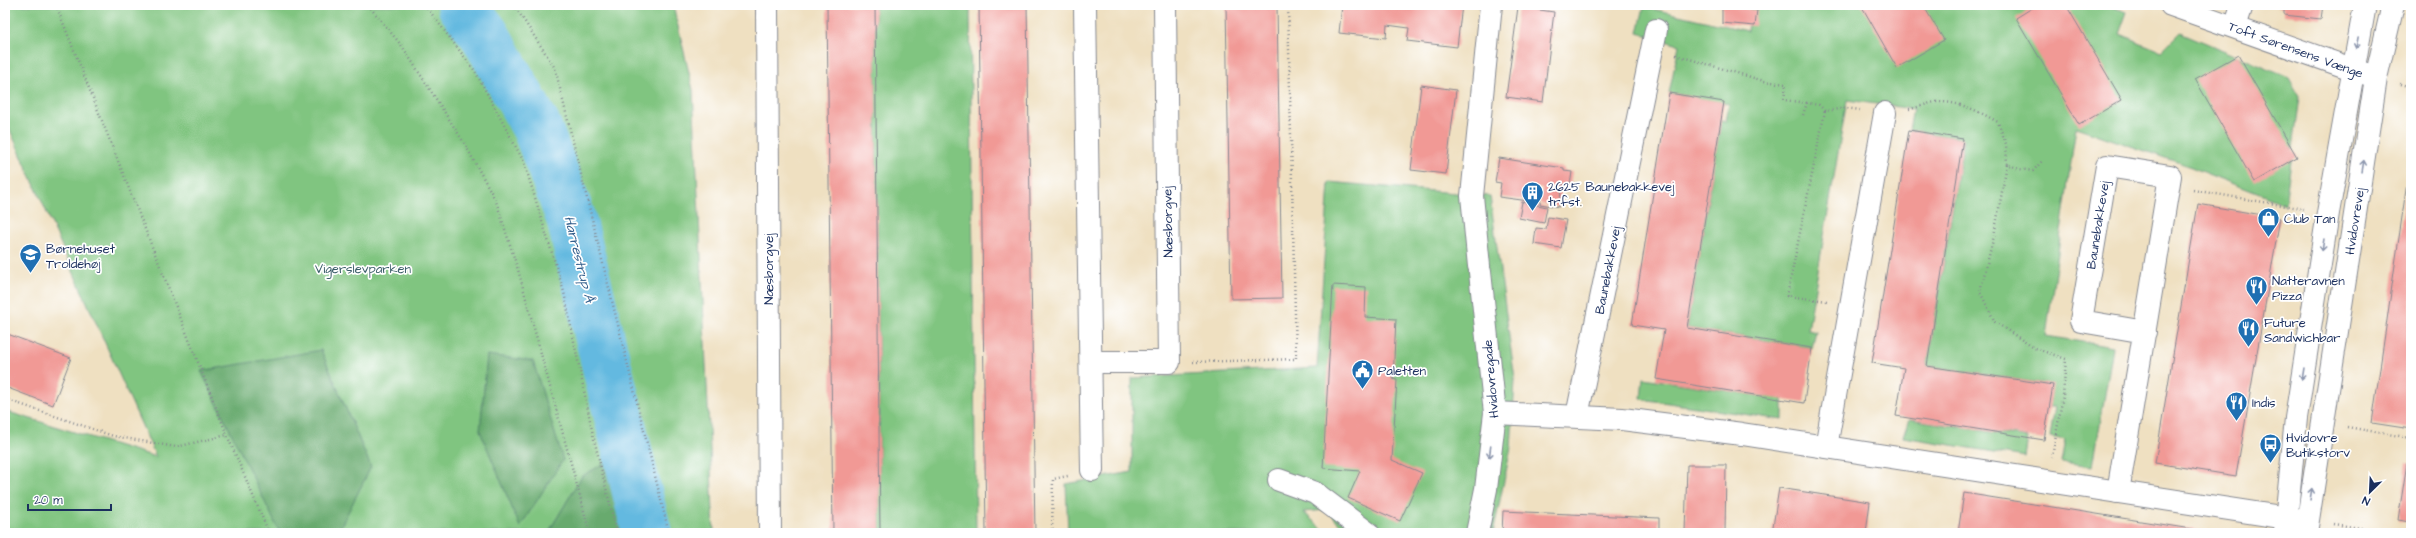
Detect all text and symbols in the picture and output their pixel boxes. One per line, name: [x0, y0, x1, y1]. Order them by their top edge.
street label: Toft Sørensens Vænge: [2225, 17, 2366, 84]
one-way arrow: [2353, 36, 2361, 49]
one-way arrow: [2359, 159, 2367, 172]
place label: 2625 Baunebakkevej trfst.: [1548, 178, 1675, 211]
street label: Baunebakkevej: [2082, 179, 2114, 271]
building icon: 2625 Baunebakkevej trfst.: [1520, 180, 1546, 213]
street label: Næsborgvej: [1158, 185, 1179, 258]
street label: Hvidovrevej: [2341, 186, 2369, 256]
shop icon: Club Tan: [2255, 205, 2281, 238]
place label: Club Tan: [2284, 210, 2336, 228]
water label: Harrestrup Å: [559, 214, 600, 306]
street label: Baunebakkevej: [1591, 224, 1625, 316]
street label: Næsborgvej: [760, 233, 779, 305]
one-way arrow: [2319, 238, 2327, 251]
place label: Børnehuset Troldehøj: [46, 240, 116, 273]
school or university icon: Børnehuset Troldehøj: [17, 242, 43, 275]
park label: Vigerslevparken: [315, 260, 411, 279]
place label: Natteravnen Pizza: [2272, 272, 2345, 305]
restaurant icon: Natteravnen Pizza: [2243, 274, 2269, 307]
place label: Future Sandwichbar: [2264, 314, 2340, 347]
restaurant icon: Future Sandwichbar: [2236, 316, 2262, 349]
street label: Hvidovregade: [1479, 339, 1504, 419]
public building icon: Paletten: [1349, 357, 1375, 390]
place label: Paletten: [1378, 362, 1427, 380]
one-way arrow: [2299, 367, 2307, 380]
restaurant icon: Indis: [2223, 389, 2249, 422]
place label: Indis: [2252, 394, 2276, 412]
place label: Hvidovre Butikstorv: [2286, 429, 2350, 462]
bus stop icon: Hvidovre Butikstorv: [2257, 431, 2283, 464]
one-way arrow: [1487, 445, 1494, 458]
north arrow: [2350, 472, 2390, 512]
scale bar: [28, 486, 111, 512]
one-way arrow: [2308, 488, 2316, 501]
text: 20 m: [34, 492, 63, 509]
text: N: [2360, 492, 2372, 509]

